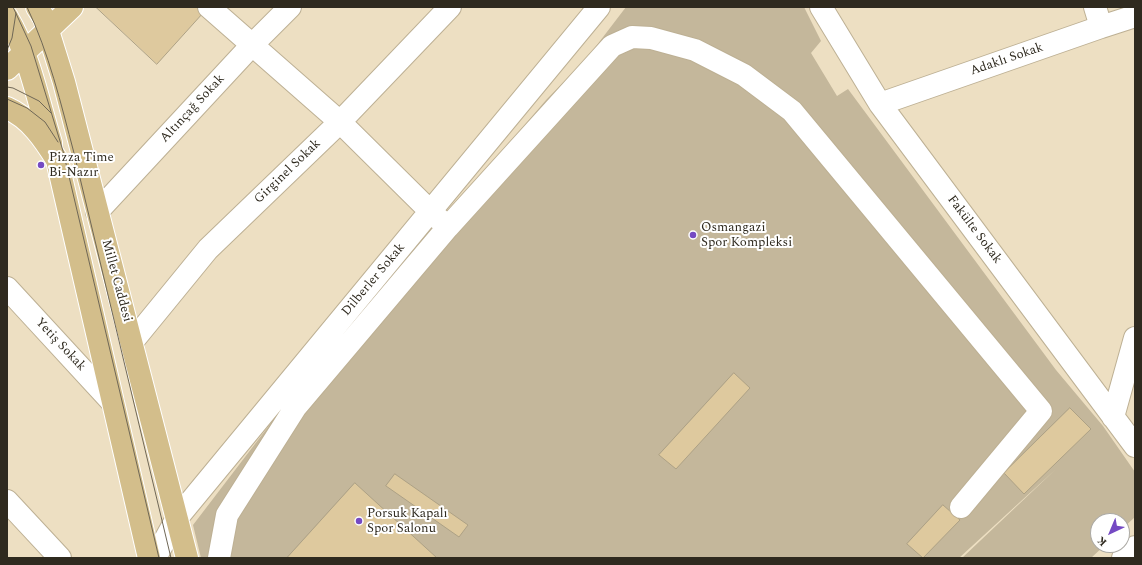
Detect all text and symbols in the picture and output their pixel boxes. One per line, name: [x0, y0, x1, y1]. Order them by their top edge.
street label: Adaklı Sokak: [968, 40, 1046, 80]
street label: Altınçağ Sokak: [158, 72, 228, 146]
street label: Girginel Sokak: [252, 136, 324, 208]
place label: Pizza Time Bi-Nazır: [49, 150, 114, 181]
marker: Pizza Time Bi-Nazır: [36, 160, 46, 170]
street label: Fakülte Sokak: [943, 193, 1005, 267]
place label: Osmangazi Spor Kompleksi: [701, 220, 792, 251]
marker: Osmangazi Spor Kompleksi: [688, 230, 698, 240]
street label: Millet Caddesi: [98, 238, 134, 324]
street label: Dilberler Sokak: [339, 240, 409, 320]
street label: Yetiş Sokak: [31, 315, 89, 375]
place label: Porsuk Kapalı Spor Salonu: [367, 506, 448, 537]
north arrow: [1090, 513, 1130, 553]
marker: Porsuk Kapalı Spor Salonu: [354, 516, 364, 526]
text: K: [1093, 532, 1111, 550]

